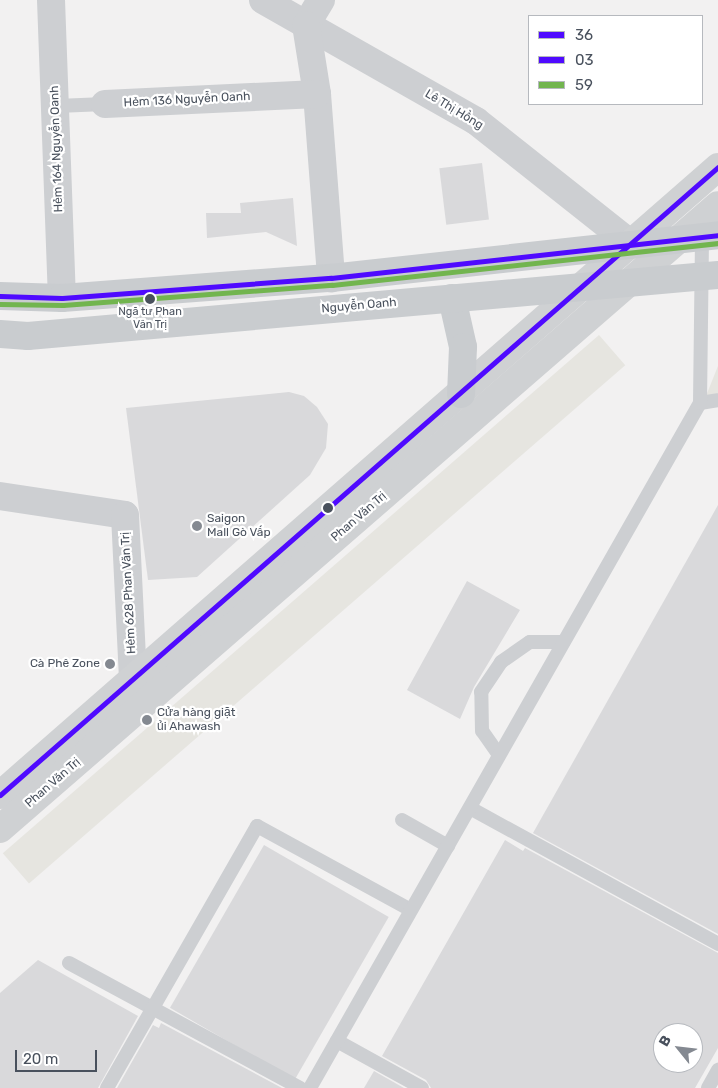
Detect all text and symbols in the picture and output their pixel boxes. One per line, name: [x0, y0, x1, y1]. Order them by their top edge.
legend: [528, 15, 703, 105]
text: 36: [575, 26, 593, 44]
text: 03: [575, 51, 594, 69]
text: 59: [575, 76, 593, 94]
street label: Hẻm 164 Nguyễn Oanh: [48, 85, 66, 213]
street label: Lê Thị Hồng: [422, 87, 486, 133]
street label: Hẻm 136 Nguyễn Oanh: [123, 89, 251, 111]
marker: Ngã tư Phan Văn Trị: [145, 294, 155, 304]
street label: Nguyễn Oanh: [321, 296, 397, 316]
place label: Ngã tư Phan Văn Trị: [118, 306, 182, 332]
street label: Phan Văn Trị: [328, 489, 390, 545]
unlabelled marker: [323, 503, 333, 513]
place label: Saigon Mall Gò Vấp: [207, 512, 271, 540]
marker: Saigon Mall Gò Vấp: [191, 520, 203, 532]
street label: Hẻm 628 Phan Văn Trị: [119, 531, 139, 655]
place label: Cà Phê Zone: [30, 657, 100, 671]
marker: Cà Phê Zone: [104, 658, 116, 670]
place label: Cửa hàng giặt ủi Ahawash: [157, 706, 235, 734]
marker: Cửa hàng giặt ủi Ahawash: [141, 714, 153, 726]
street label: Phan Văn Trị: [22, 755, 84, 811]
north arrow: [653, 1023, 703, 1073]
text: B: [655, 1033, 675, 1049]
scale bar: [18, 1040, 100, 1072]
text: 20 m: [23, 1050, 58, 1068]

